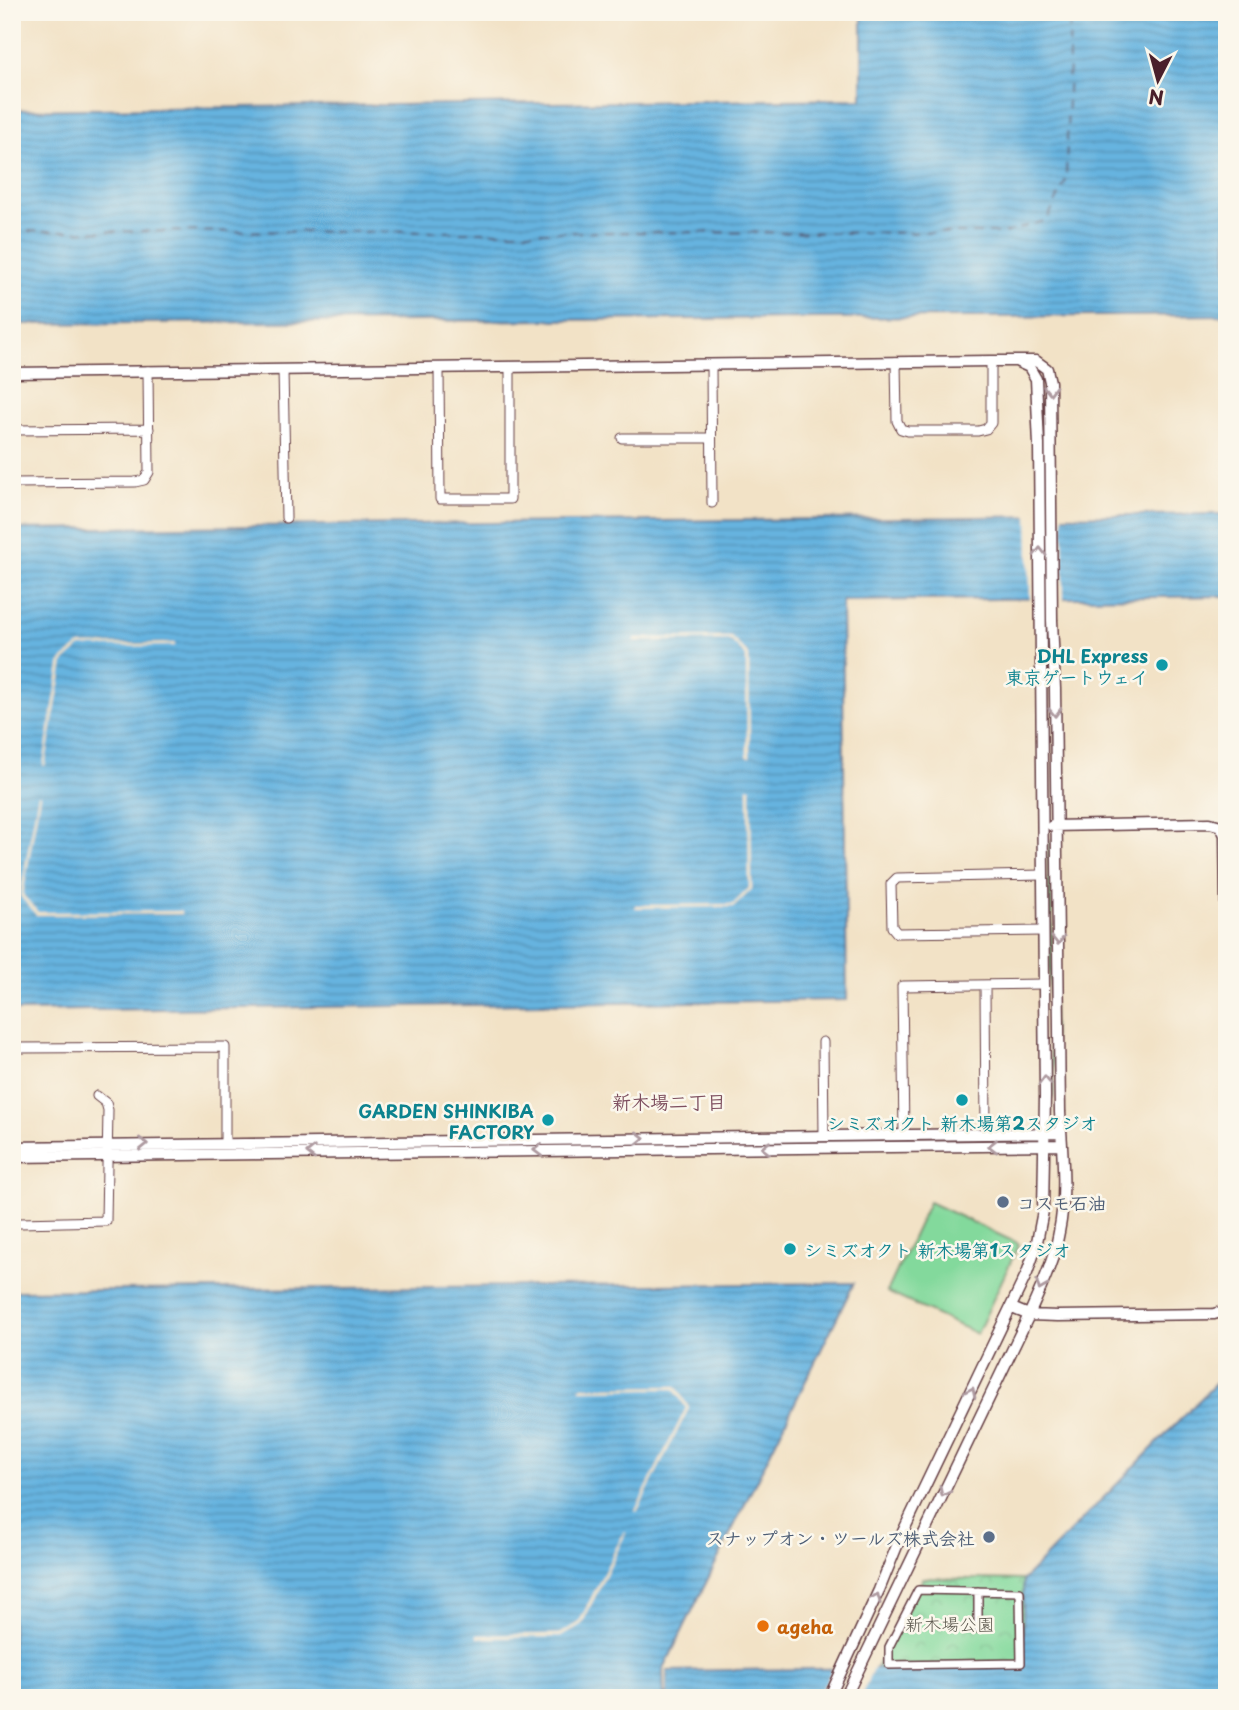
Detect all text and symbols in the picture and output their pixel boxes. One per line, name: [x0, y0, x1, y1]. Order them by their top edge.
north arrow: [1124, 46, 1194, 116]
text: N: [1147, 83, 1165, 113]
one-way arrow: [1042, 385, 1058, 396]
one-way arrow: [1032, 546, 1048, 556]
place label: DHL Express 東京ゲートウェイ: [1005, 642, 1148, 690]
marker: DHL Express 東京ゲートウェイ: [1154, 657, 1170, 673]
one-way arrow: [1047, 708, 1063, 718]
one-way arrow: [1050, 935, 1066, 946]
one-way arrow: [1037, 1075, 1052, 1086]
district label: 新木場二丁目: [612, 1087, 726, 1115]
marker: シミズオクト 新木場第2スタジオ: [954, 1092, 970, 1108]
place label: GARDEN SHINKIBA FACTORY: [358, 1097, 534, 1145]
place label: シミズオクト 新木場第2スタジオ: [827, 1109, 1097, 1136]
marker: GARDEN SHINKIBA FACTORY: [540, 1112, 556, 1128]
one-way arrow: [635, 1130, 645, 1146]
one-way arrow: [138, 1136, 148, 1152]
one-way arrow: [987, 1138, 998, 1154]
one-way arrow: [760, 1140, 771, 1156]
one-way arrow: [533, 1143, 544, 1158]
one-way arrow: [305, 1145, 316, 1161]
place label: コスモ石油: [1017, 1189, 1106, 1216]
marker: コスモ石油: [995, 1194, 1011, 1210]
place label: シミズオクト 新木場第1スタジオ: [804, 1236, 1070, 1263]
marker: シミズオクト 新木場第1スタジオ: [782, 1241, 798, 1257]
one-way arrow: [1036, 1280, 1050, 1292]
one-way arrow: [963, 1387, 977, 1399]
one-way arrow: [938, 1485, 952, 1497]
place label: スナップオン・ツールズ株式会社: [706, 1524, 975, 1551]
marker: スナップオン・ツールズ株式会社: [981, 1529, 997, 1545]
one-way arrow: [868, 1593, 882, 1605]
park label: 新木場公園: [905, 1610, 995, 1637]
place label: ageha: [777, 1613, 833, 1640]
marker: ageha: [755, 1618, 771, 1634]

